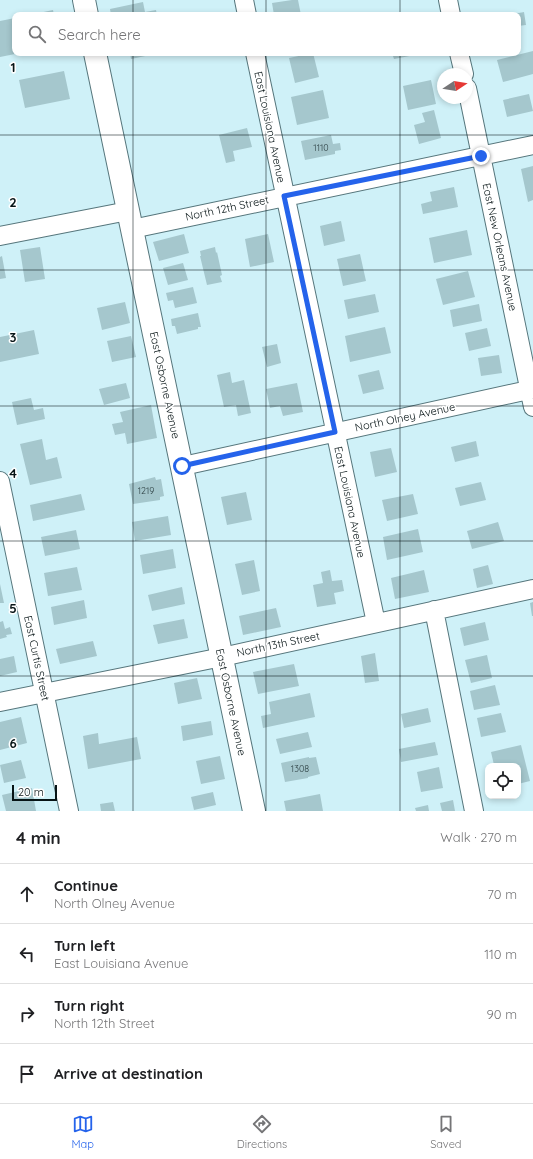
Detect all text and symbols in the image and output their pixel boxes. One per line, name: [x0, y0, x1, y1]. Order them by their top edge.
search box: [12, 12, 521, 56]
icon: search: [26, 23, 48, 45]
text: Search here: [58, 25, 141, 44]
text: 1: [10, 59, 16, 75]
north arrow: [437, 68, 473, 104]
street label: East Louisiana Avenue: [251, 70, 289, 184]
house number: 1110: [313, 142, 329, 153]
route end: [472, 147, 490, 165]
street label: East New Orleans Avenue: [480, 182, 520, 312]
street label: North 12th Street: [184, 192, 270, 224]
text: 2: [9, 194, 17, 210]
text: 3: [10, 329, 17, 345]
street label: East Osborne Avenue: [147, 330, 183, 440]
street label: North Olney Avenue: [354, 400, 456, 434]
street label: East Louisiana Avenue: [331, 445, 369, 559]
route start: [173, 457, 191, 475]
text: 4: [9, 465, 17, 481]
house number: 1219: [138, 485, 154, 496]
text: 5: [9, 600, 17, 616]
street label: East Curtis Street: [21, 614, 53, 702]
street label: North 13th Street: [235, 628, 321, 660]
street label: East Osborne Avenue: [213, 647, 249, 757]
text: 6: [9, 735, 17, 751]
house number: 1308: [291, 763, 309, 774]
map controls: [485, 763, 521, 799]
button: locate: [485, 763, 521, 799]
scale bar: [12, 783, 57, 802]
text: 20 m: [18, 785, 44, 799]
text: 4 min: [16, 827, 61, 848]
text: Walk · 270 m: [440, 829, 517, 845]
text: Continue: [54, 876, 118, 895]
icon: ahead: [16, 883, 38, 905]
text: 70 m: [487, 886, 517, 902]
text: North Olney Avenue: [54, 895, 175, 911]
text: Turn left: [54, 936, 116, 955]
icon: left: [16, 943, 38, 965]
text: 110 m: [484, 946, 517, 962]
text: East Louisiana Avenue: [54, 955, 188, 971]
text: Turn right: [54, 996, 125, 1015]
icon: right: [16, 1003, 38, 1025]
text: 90 m: [487, 1006, 517, 1022]
text: North 12th Street: [54, 1015, 155, 1031]
icon: arrive: [16, 1063, 38, 1085]
text: Arrive at destination: [54, 1064, 203, 1083]
tab: Map: [71, 1113, 94, 1151]
tab: Directions: [237, 1113, 287, 1151]
tab: Saved: [430, 1113, 462, 1151]

